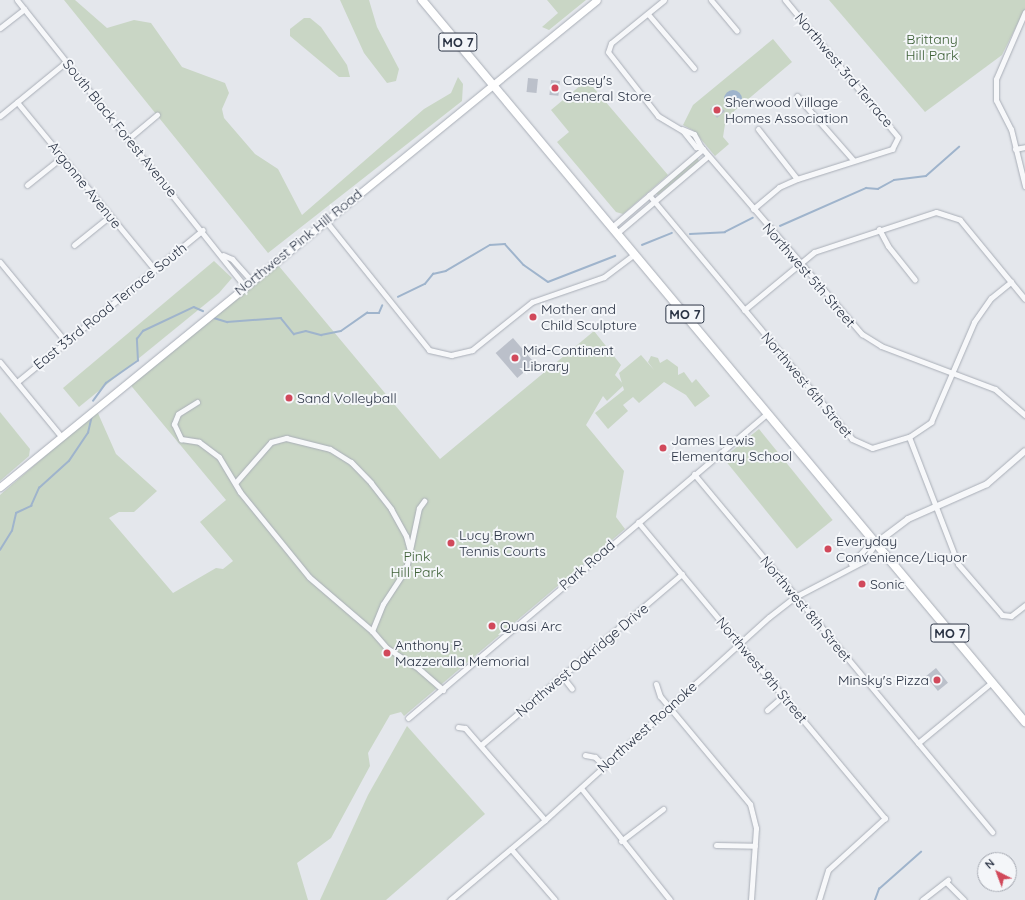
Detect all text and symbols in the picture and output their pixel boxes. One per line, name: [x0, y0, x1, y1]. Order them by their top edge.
street label: Northwest 3rd Terrace: [791, 9, 897, 131]
road number: MO 7: [438, 31, 478, 53]
park label: Brittany Hill Park: [906, 31, 958, 64]
street label: South Black Forest Avenue: [59, 56, 181, 200]
place label: Casey's General Store: [563, 72, 651, 104]
marker: Casey's General Store: [550, 83, 560, 93]
place label: Sherwood Village Homes Association: [725, 94, 848, 126]
marker: Sherwood Village Homes Association: [712, 105, 722, 115]
street label: Argonne Avenue: [45, 138, 125, 232]
street label: Northwest Pink Hill Road: [231, 185, 365, 299]
street label: Northwest 5th Street: [759, 219, 859, 331]
street label: East 33rd Road Terrace South: [30, 239, 190, 373]
place label: Mother and Child Sculpture: [541, 301, 637, 334]
road number: MO 7: [665, 303, 705, 325]
marker: Mother and Child Sculpture: [528, 312, 538, 322]
street label: Northwest 6th Street: [758, 329, 856, 441]
place label: Mid-Continent Library: [523, 342, 614, 374]
marker: Mid-Continent Library: [510, 353, 520, 363]
place label: Sand Volleyball: [297, 390, 397, 406]
marker: Sand Volleyball: [284, 393, 294, 403]
place label: James Lewis Elementary School: [671, 432, 792, 464]
marker: James Lewis Elementary School: [658, 443, 668, 453]
place label: Lucy Brown Tennis Courts: [459, 527, 546, 560]
place label: Everyday Convenience/Liquor: [836, 533, 967, 566]
street label: Park Road: [556, 536, 618, 594]
marker: Lucy Brown Tennis Courts: [446, 538, 456, 548]
marker: Everyday Convenience/Liquor: [823, 544, 833, 554]
park label: Pink Hill Park: [391, 548, 443, 580]
street label: Northwest 8th Street: [757, 553, 855, 665]
place label: Sonic: [870, 576, 905, 592]
marker: Sonic: [857, 579, 867, 589]
street label: Northwest Oakridge Drive: [512, 600, 652, 720]
street label: Northwest 9th Street: [713, 614, 811, 726]
place label: Quasi Arc: [500, 618, 562, 634]
marker: Quasi Arc: [487, 621, 497, 631]
road number: MO 7: [930, 622, 970, 644]
place label: Anthony P. Mazzeralla Memorial: [395, 637, 529, 670]
marker: Anthony P. Mazzeralla Memorial: [382, 648, 392, 658]
place label: Minsky's Pizza: [838, 672, 929, 688]
marker: Minsky's Pizza: [932, 675, 942, 685]
street label: Northwest Roanoke: [594, 678, 700, 776]
north arrow: [977, 852, 1017, 892]
text: N: [982, 856, 997, 872]

